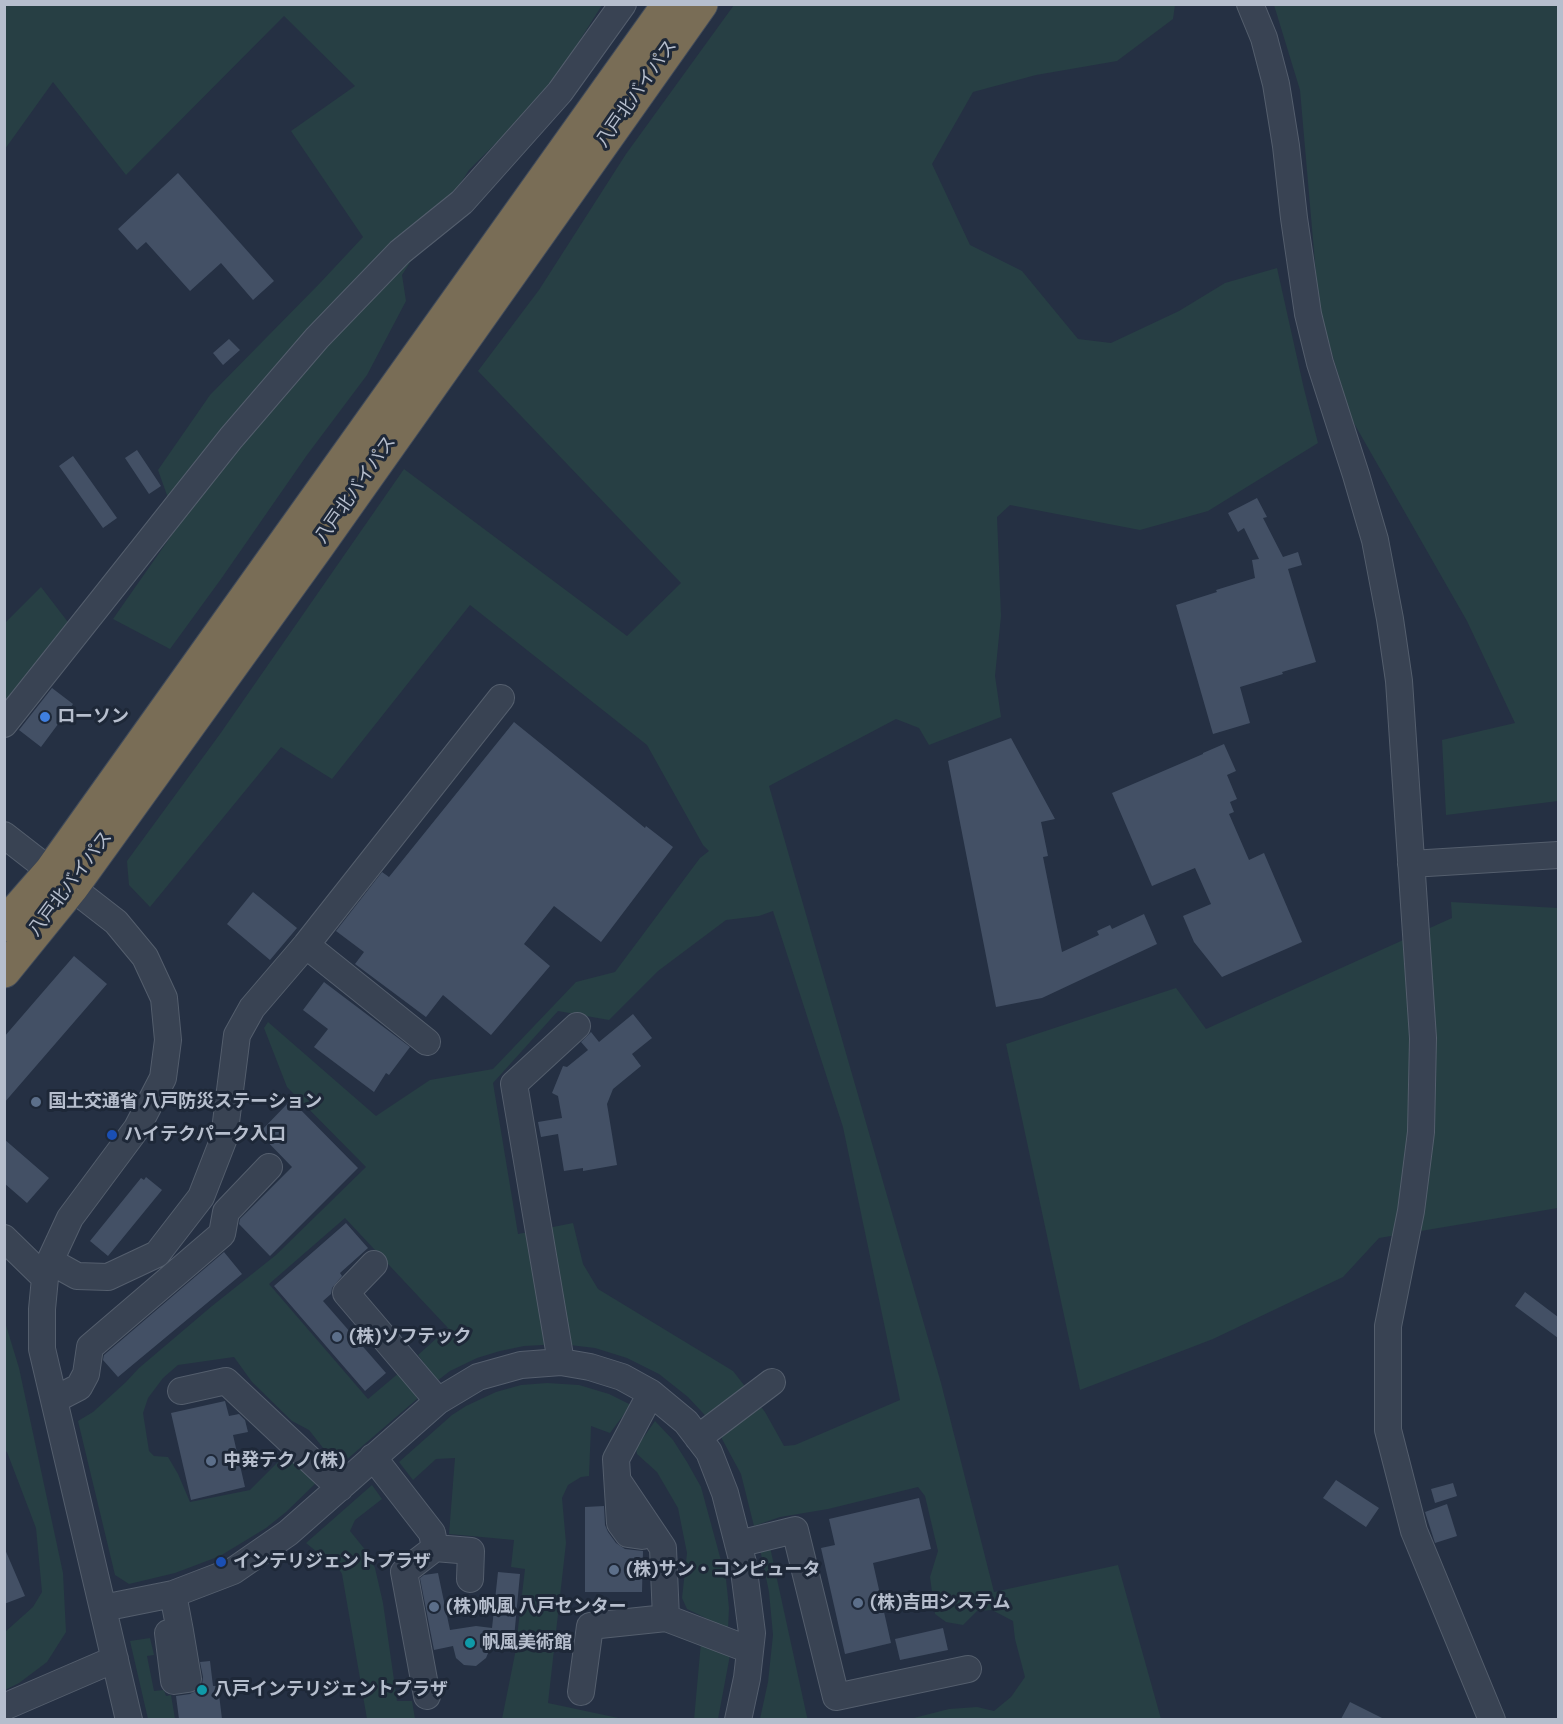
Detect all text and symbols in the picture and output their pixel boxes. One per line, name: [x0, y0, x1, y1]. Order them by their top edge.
street label: 八戸北バイパス: [592, 36, 682, 152]
street label: 八戸北バイパス: [311, 432, 401, 548]
place label: ローソン: [57, 706, 129, 728]
marker: ローソン: [38, 710, 52, 724]
street label: 八戸北バイパス: [24, 827, 118, 941]
place label: 国土交通省 八戸防災ステーション: [48, 1091, 322, 1113]
marker: 国土交通省 八戸防災ステーション: [29, 1095, 43, 1109]
place label: ハイテクパーク入口: [124, 1124, 286, 1146]
marker: ハイテクパーク入口: [105, 1128, 119, 1142]
place label: (株)ソフテック: [349, 1326, 472, 1348]
marker: (株)ソフテック: [330, 1330, 344, 1344]
place label: 中発テクノ(株): [223, 1450, 346, 1472]
marker: 中発テクノ(株): [204, 1454, 218, 1468]
place label: インテリジェントプラザ: [233, 1551, 431, 1573]
marker: インテリジェントプラザ: [214, 1555, 228, 1569]
place label: (株)サン・コンピュータ: [626, 1559, 821, 1581]
marker: (株)サン・コンピュータ: [607, 1563, 621, 1577]
place label: (株)吉田システム: [870, 1592, 1011, 1614]
place label: (株)帆風 八戸センター: [446, 1596, 627, 1618]
marker: (株)吉田システム: [851, 1596, 865, 1610]
marker: (株)帆風 八戸センター: [427, 1600, 441, 1614]
place label: 帆風美術館: [482, 1632, 572, 1654]
marker: 帆風美術館: [463, 1636, 477, 1650]
place label: 八戸インテリジェントプラザ: [214, 1679, 448, 1701]
marker: 八戸インテリジェントプラザ: [195, 1683, 209, 1697]

